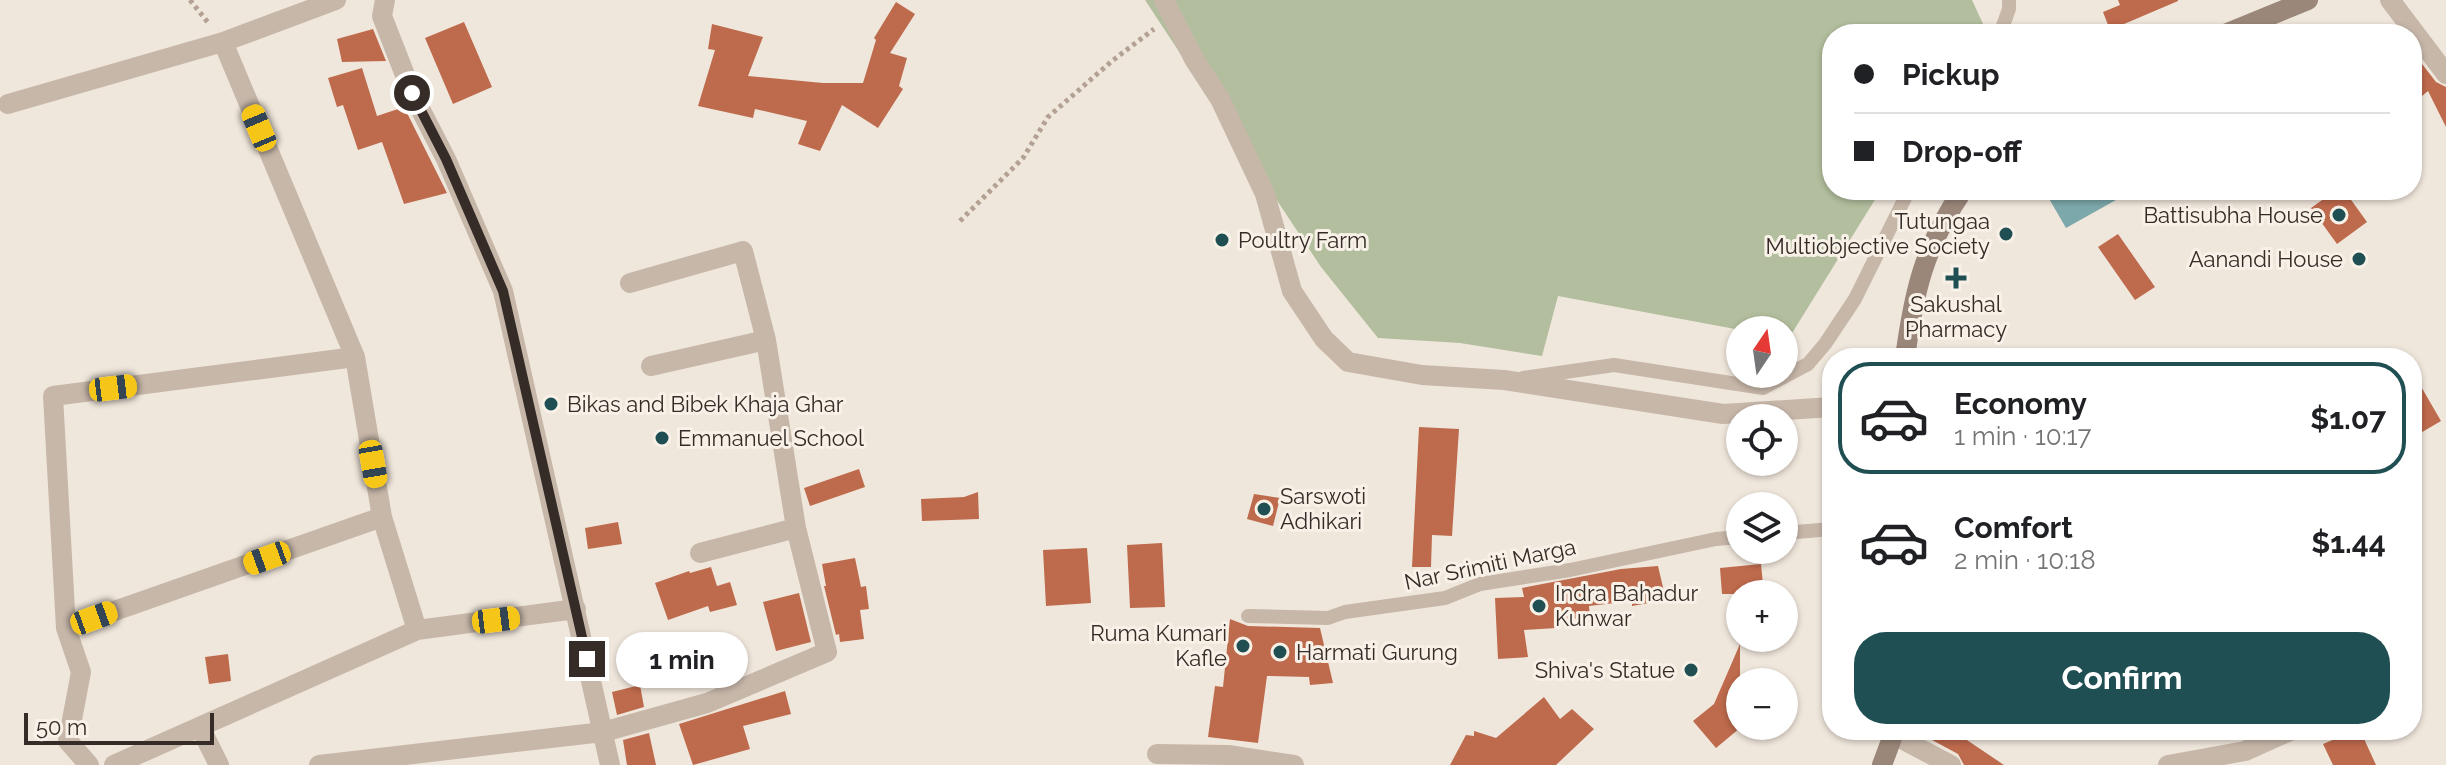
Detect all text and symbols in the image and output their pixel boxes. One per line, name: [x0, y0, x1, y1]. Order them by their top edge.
text: Pickup: [1902, 57, 2000, 92]
route start: [394, 75, 430, 111]
car: [239, 101, 279, 155]
text: Drop-off: [1902, 134, 2022, 169]
place label: Battisubha House: [2143, 202, 2323, 228]
marker: Battisubha House: [2330, 206, 2348, 224]
place label: Tutungaa Multiobjective Society: [1765, 208, 1990, 259]
marker: Tutungaa Multiobjective Society: [1997, 225, 2015, 243]
place label: Poultry Farm: [1238, 227, 1367, 253]
marker: Poultry Farm: [1213, 231, 1231, 249]
place label: Aanandi House: [2189, 246, 2343, 272]
marker: Aanandi House: [2350, 250, 2368, 268]
marker: Sakushal Pharmacy: [1947, 269, 1965, 287]
place label: Sakushal Pharmacy: [1905, 291, 2007, 342]
north arrow: [1726, 316, 1798, 388]
map controls: [1726, 316, 1798, 740]
car: [88, 373, 138, 403]
icon: car: [1858, 382, 1930, 454]
text: Economy: [1954, 386, 2087, 421]
place label: Bikas and Bibek Khaja Ghar: [567, 391, 844, 417]
marker: Bikas and Bibek Khaja Ghar: [542, 395, 560, 413]
text: $1.07: [2310, 401, 2386, 436]
button: locate: [1726, 404, 1798, 476]
text: 1 min · 10:17: [1954, 421, 2091, 451]
place label: Emmanuel School: [678, 425, 864, 451]
marker: Emmanuel School: [653, 429, 671, 447]
car: [357, 438, 389, 490]
place label: Sarswoti Adhikari: [1280, 483, 1366, 534]
button: layers: [1726, 492, 1798, 564]
marker: Sarswoti Adhikari: [1255, 500, 1273, 518]
icon: car: [1858, 506, 1930, 578]
text: Comfort: [1954, 510, 2073, 545]
text: $1.44: [2311, 525, 2386, 560]
street label: Nar Srimiti Marga: [1402, 533, 1578, 595]
car: [240, 539, 294, 577]
text: 2 min · 10:18: [1954, 545, 2096, 575]
place label: Indra Bahadur Kunwar: [1555, 580, 1698, 631]
button: +: [1726, 580, 1798, 652]
marker: Indra Bahadur Kunwar: [1530, 597, 1548, 615]
car: [67, 599, 121, 637]
car: [471, 605, 521, 635]
place label: Ruma Kumari Kafle: [1090, 620, 1227, 671]
callout: 1 min: [615, 631, 747, 687]
button: Confirm: [1854, 632, 2390, 724]
marker: Ruma Kumari Kafle: [1234, 637, 1252, 655]
place label: Harmati Gurung: [1296, 639, 1458, 665]
route end: [569, 641, 605, 677]
marker: Harmati Gurung: [1271, 643, 1289, 661]
text: 1 min: [649, 645, 715, 675]
place label: Shiva's Statue: [1535, 657, 1675, 683]
marker: Shiva's Statue: [1682, 661, 1700, 679]
button: −: [1726, 668, 1798, 740]
scale bar: [24, 709, 214, 745]
text: 50 m: [36, 714, 87, 740]

